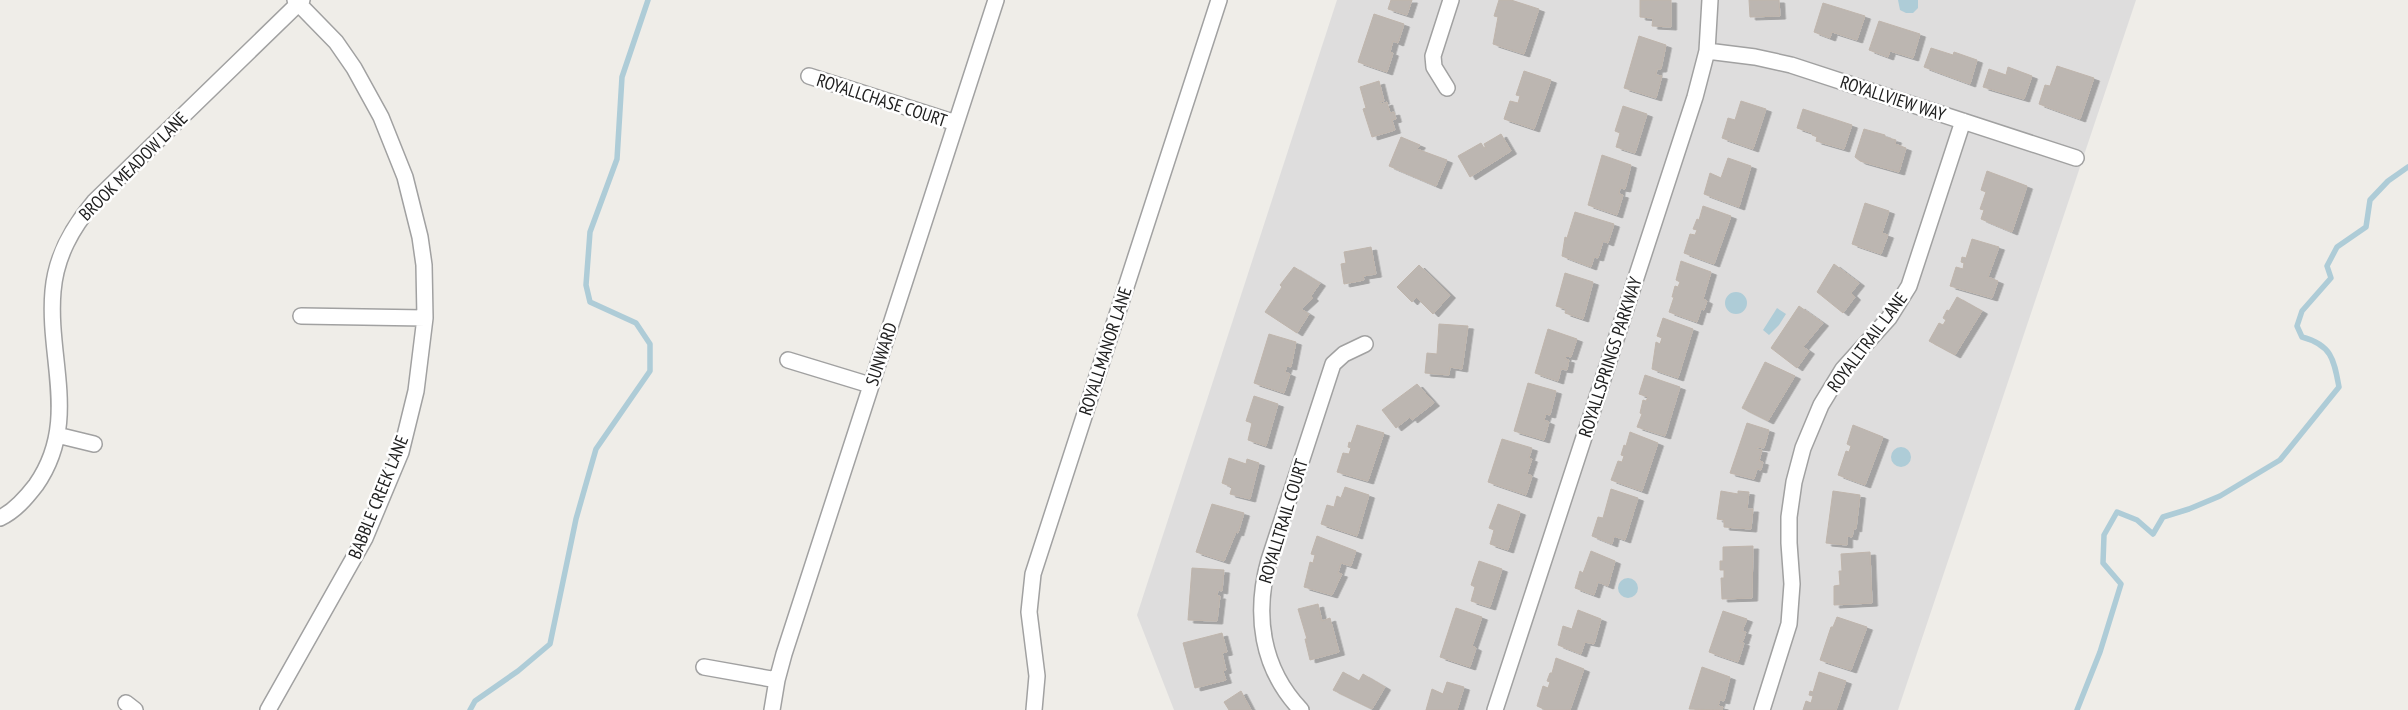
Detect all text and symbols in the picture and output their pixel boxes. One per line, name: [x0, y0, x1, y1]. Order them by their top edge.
street label: ROYALLCHASE COURT: [814, 68, 950, 132]
street label: ROYALLVIEW WAY: [1837, 70, 1949, 126]
street label: BROOK MEADOW LANE: [74, 107, 192, 225]
street label: ROYALLSPRINGS PARKWAY: [1573, 273, 1647, 440]
street label: ROYALLMANOR LANE: [1073, 284, 1137, 418]
street label: ROYALLTRAIL LANE: [1822, 287, 1912, 397]
street label: SUNWARD: [860, 320, 902, 388]
street label: BABBLE CREEK LANE: [343, 432, 413, 562]
street label: ROYALLTRAIL COURT: [1253, 456, 1313, 586]

